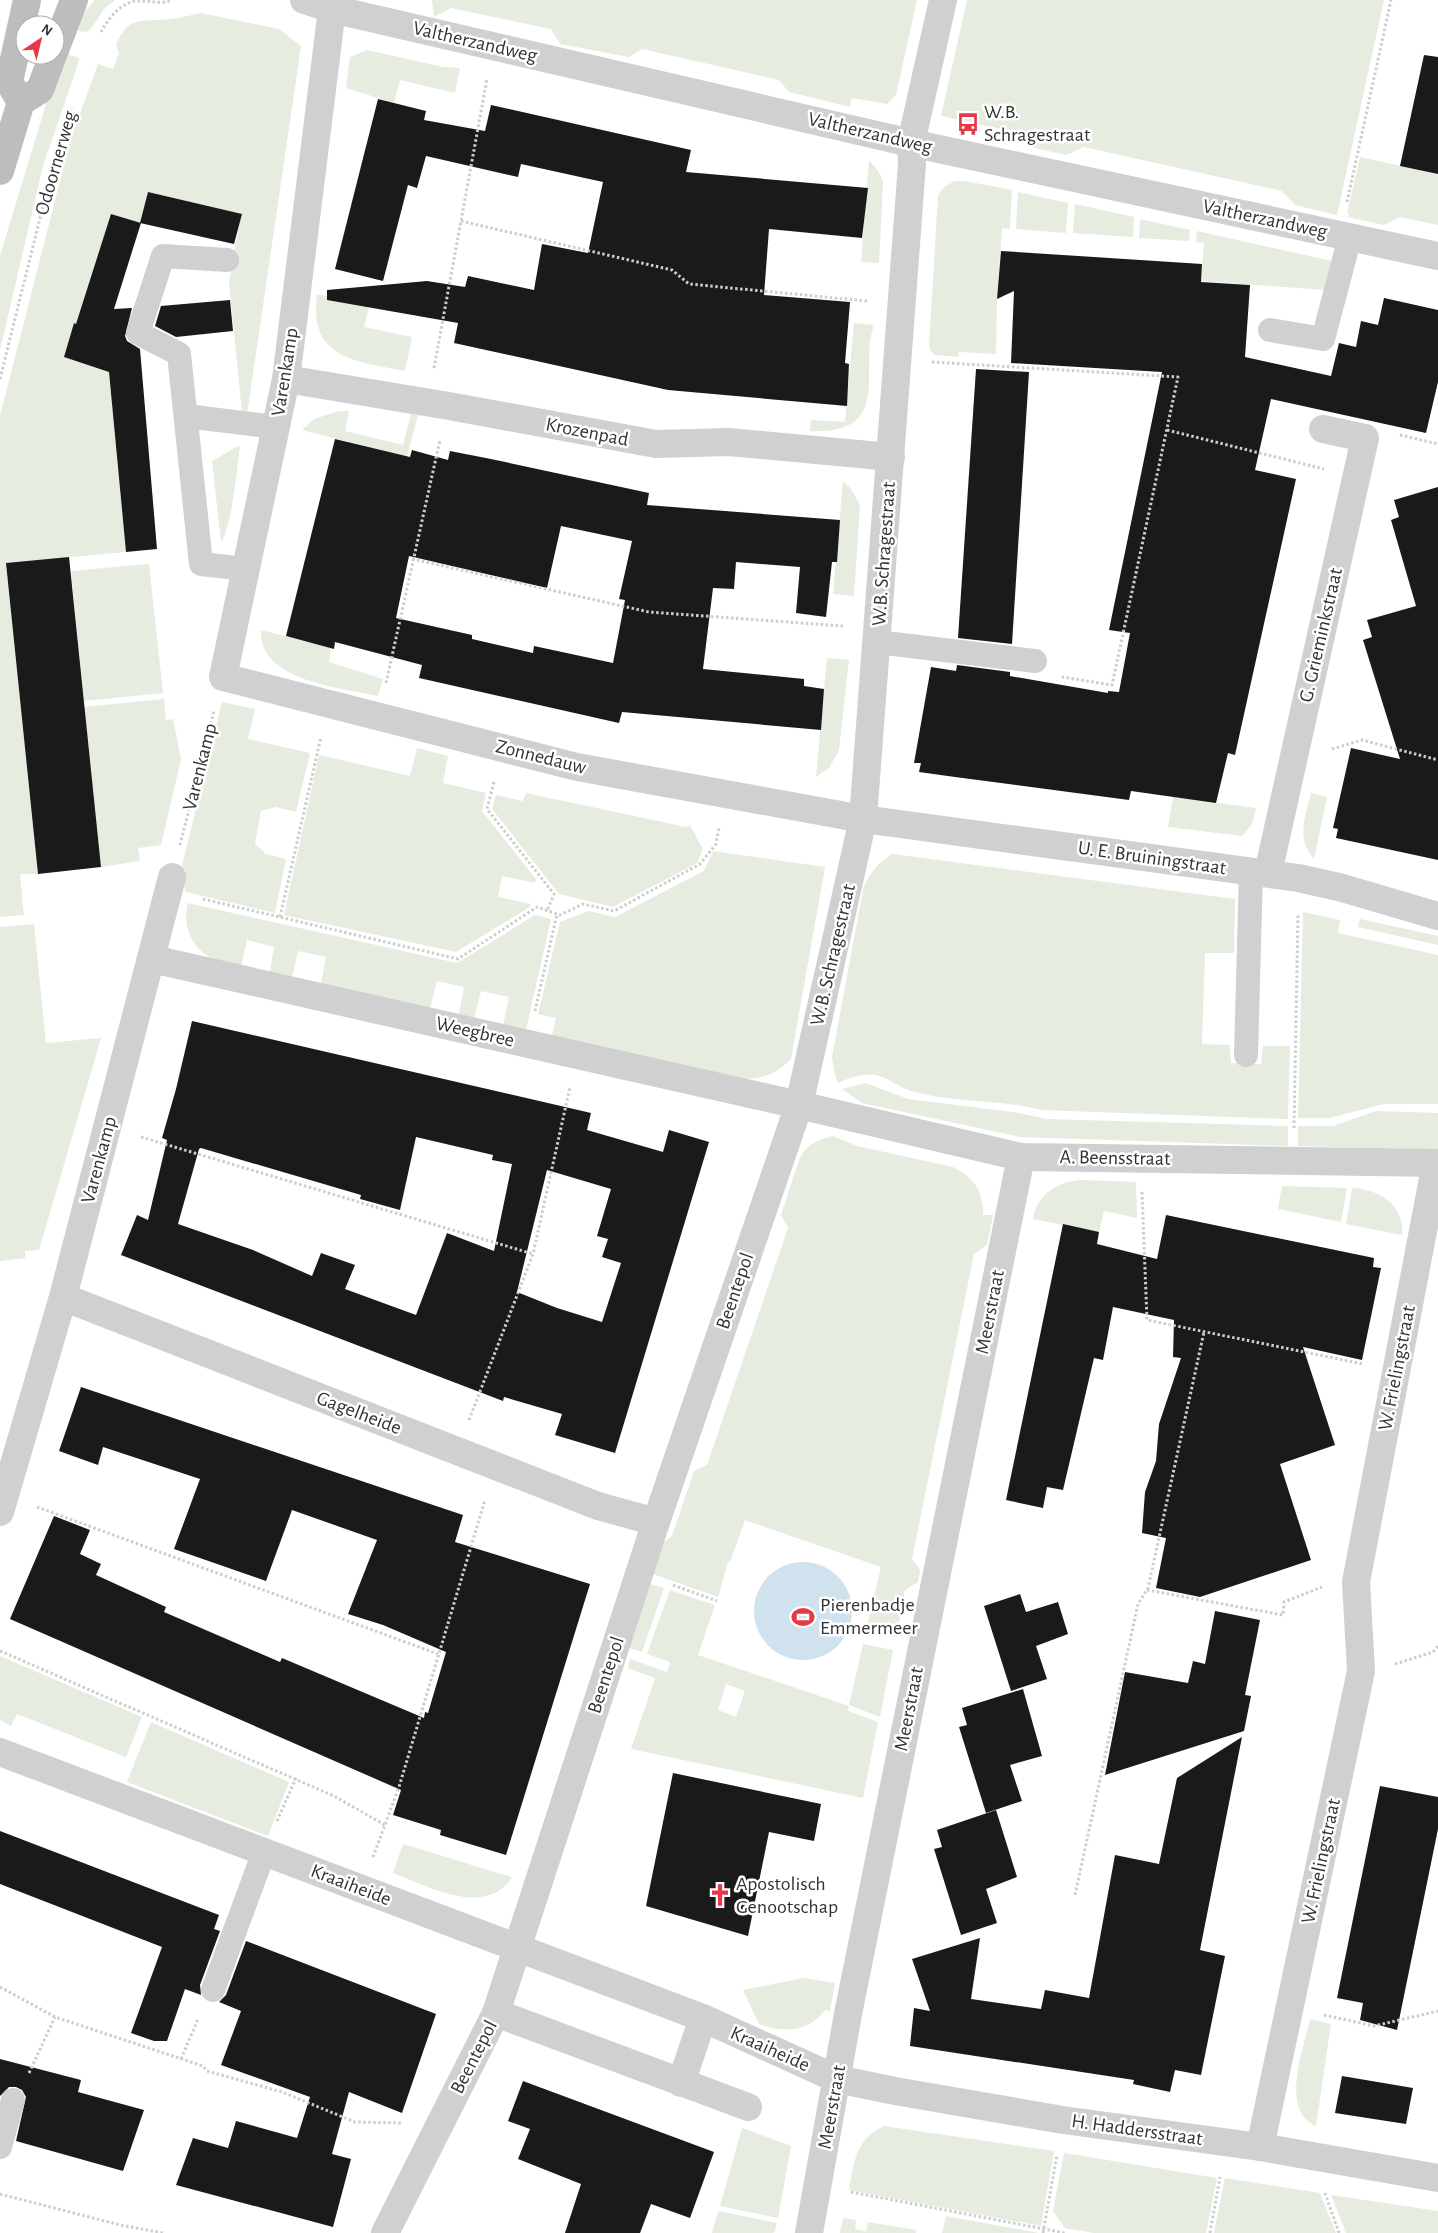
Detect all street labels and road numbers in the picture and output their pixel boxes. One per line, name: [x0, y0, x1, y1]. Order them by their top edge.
street label: Valtherzandweg: [411, 18, 539, 66]
street label: Odoornerweg: [32, 108, 80, 217]
street label: Valtherzandweg: [806, 109, 934, 157]
street label: Valtherzandweg: [1201, 196, 1329, 242]
street label: Varenkamp: [268, 326, 302, 418]
street label: Krozenpad: [544, 414, 630, 450]
street label: W.B. Schragestraat: [869, 480, 899, 627]
street label: G. Grieminkstraat: [1296, 565, 1346, 704]
street label: Varenkamp: [180, 721, 220, 813]
street label: Zonnedauw: [494, 736, 589, 778]
street label: U. E. Bruiningstraat: [1077, 838, 1228, 878]
street label: W.B. Schragestraat: [807, 882, 859, 1028]
street label: Weegbree: [434, 1013, 516, 1051]
street label: Varenkamp: [78, 1114, 120, 1206]
street label: A. Beensstraat: [1059, 1147, 1171, 1169]
street label: Beentepol: [713, 1250, 757, 1332]
street label: Meerstraat: [972, 1268, 1008, 1356]
street label: W. Frielingstraat: [1375, 1303, 1419, 1432]
street label: Gagelheide: [314, 1388, 404, 1438]
street label: Beentepol: [584, 1634, 628, 1716]
street label: Meerstraat: [891, 1665, 927, 1753]
street label: W. Frielingstraat: [1298, 1796, 1344, 1925]
street label: Kraaiheide: [308, 1861, 394, 1909]
street label: Beentepol: [447, 2017, 501, 2097]
street label: Kraaiheide: [727, 2023, 813, 2075]
street label: Meerstraat: [815, 2063, 849, 2151]
street label: H. Haddersstraat: [1070, 2111, 1204, 2149]

